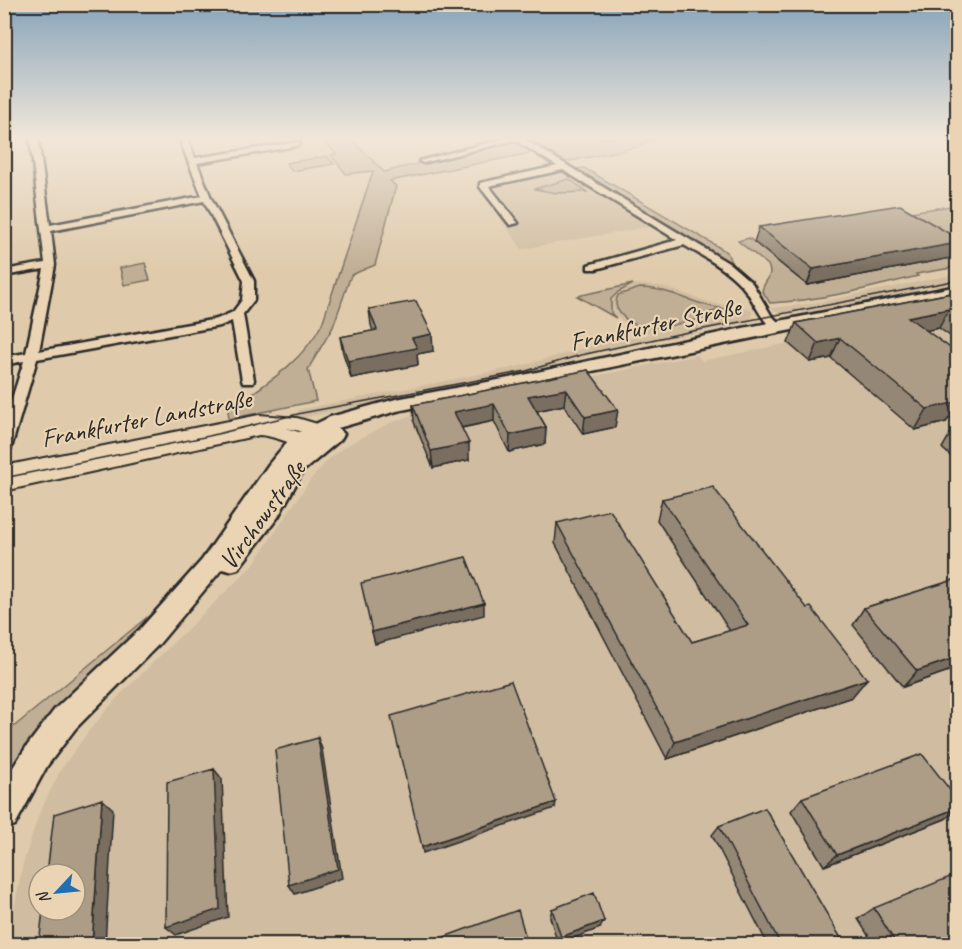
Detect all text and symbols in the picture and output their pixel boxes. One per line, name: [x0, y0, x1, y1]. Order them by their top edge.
street label: Frankfurter Straße: [567, 290, 746, 359]
street label: Frankfurter Landstraße: [38, 381, 256, 455]
street label: Virchowstraße: [212, 452, 315, 576]
north arrow: [27, 862, 87, 922]
text: N: [32, 887, 56, 907]

